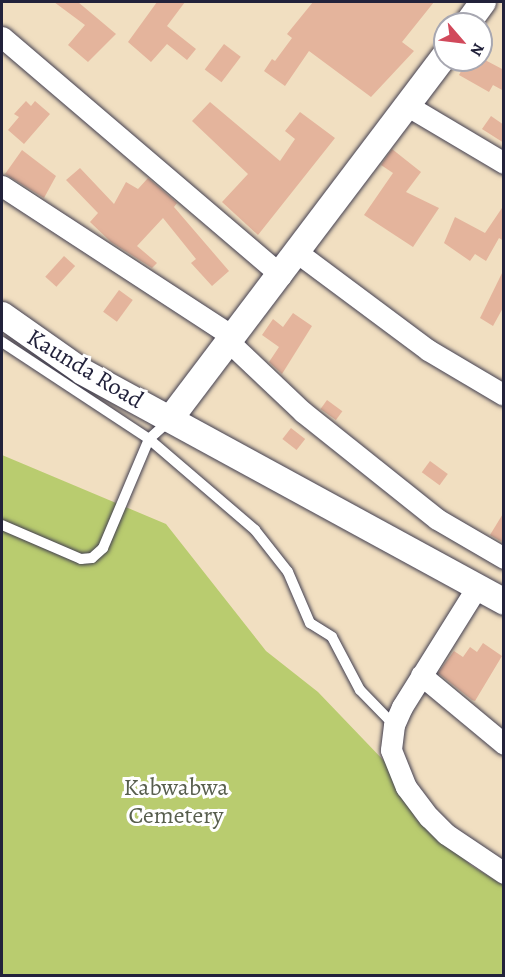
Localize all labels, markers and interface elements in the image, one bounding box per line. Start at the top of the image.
north arrow [433,12,493,72]
text: N [465,39,490,60]
street label: Kaunda Road [21,323,149,415]
park label: Kabwabwa Cemetery [123,774,229,830]

